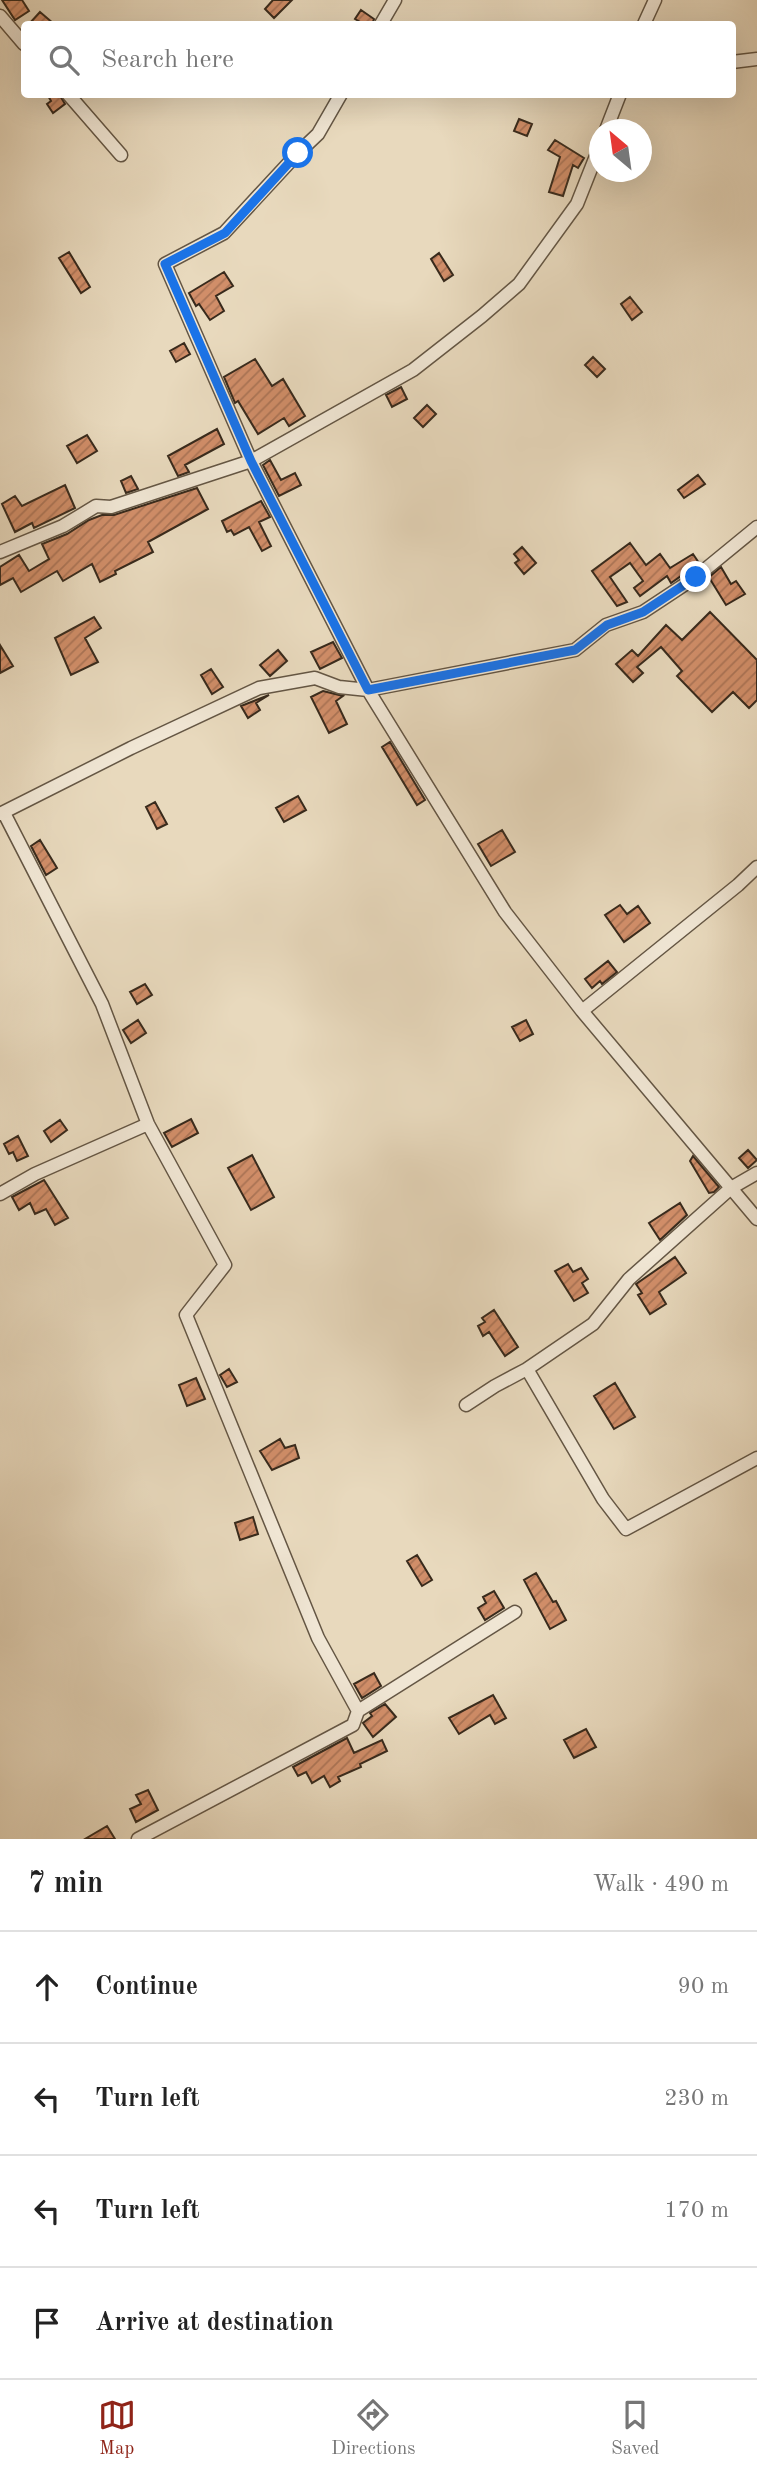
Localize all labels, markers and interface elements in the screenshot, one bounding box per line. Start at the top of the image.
search box [21,21,736,98]
icon: search [45,41,83,79]
text: Search here [101,47,234,73]
north arrow [589,119,652,182]
route start [282,137,313,168]
route end [680,561,711,592]
text: 7 min [28,1869,103,1899]
text: Walk · 490 m [593,1873,729,1896]
icon: ahead [28,1968,66,2006]
text: Continue [95,1974,198,2000]
text: 90 m [678,1975,729,1998]
icon: left [28,2080,66,2118]
text: Turn left [95,2086,200,2112]
text: 230 m [664,2087,729,2110]
icon: left [28,2192,66,2230]
text: Turn left [95,2198,200,2224]
text: 170 m [664,2199,729,2222]
icon: arrive [28,2304,66,2342]
text: Arrive at destination [95,2310,334,2336]
tab: Map [98,2396,136,2461]
tab: Directions [331,2396,416,2461]
tab: Saved [611,2396,659,2461]

